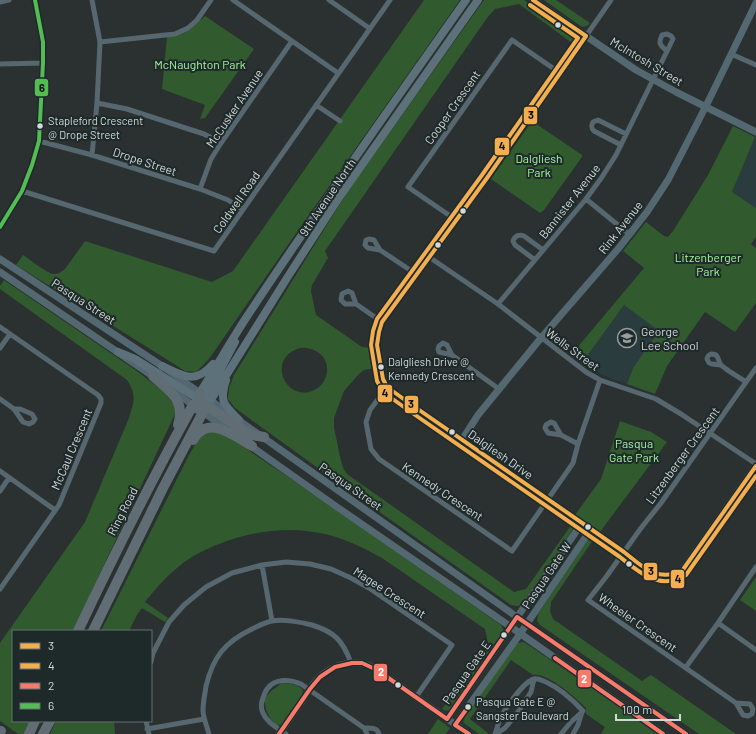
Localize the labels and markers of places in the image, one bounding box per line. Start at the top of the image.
unlabelled marker [553,20,563,30]
place label: Stapleford Crescent @ Drope Street [48,114,143,141]
marker: Stapleford Crescent @ Drope Street [35,121,45,131]
unlabelled marker [458,206,468,216]
unlabelled marker [433,240,443,250]
place label: George Lee School [641,324,698,352]
school or university icon: George Lee School [616,327,638,349]
place label: Dalgliesh Drive @ Kennedy Crescent [388,355,475,382]
marker: Dalgliesh Drive @ Kennedy Crescent [376,362,386,372]
unlabelled marker [447,427,457,437]
unlabelled marker [583,522,593,532]
unlabelled marker [624,559,634,569]
unlabelled marker [499,630,509,640]
unlabelled marker [393,680,403,690]
place label: Pasqua Gate E @ Sangster Boulevard [476,695,569,722]
marker: Pasqua Gate E @ Sangster Boulevard [463,702,473,712]

